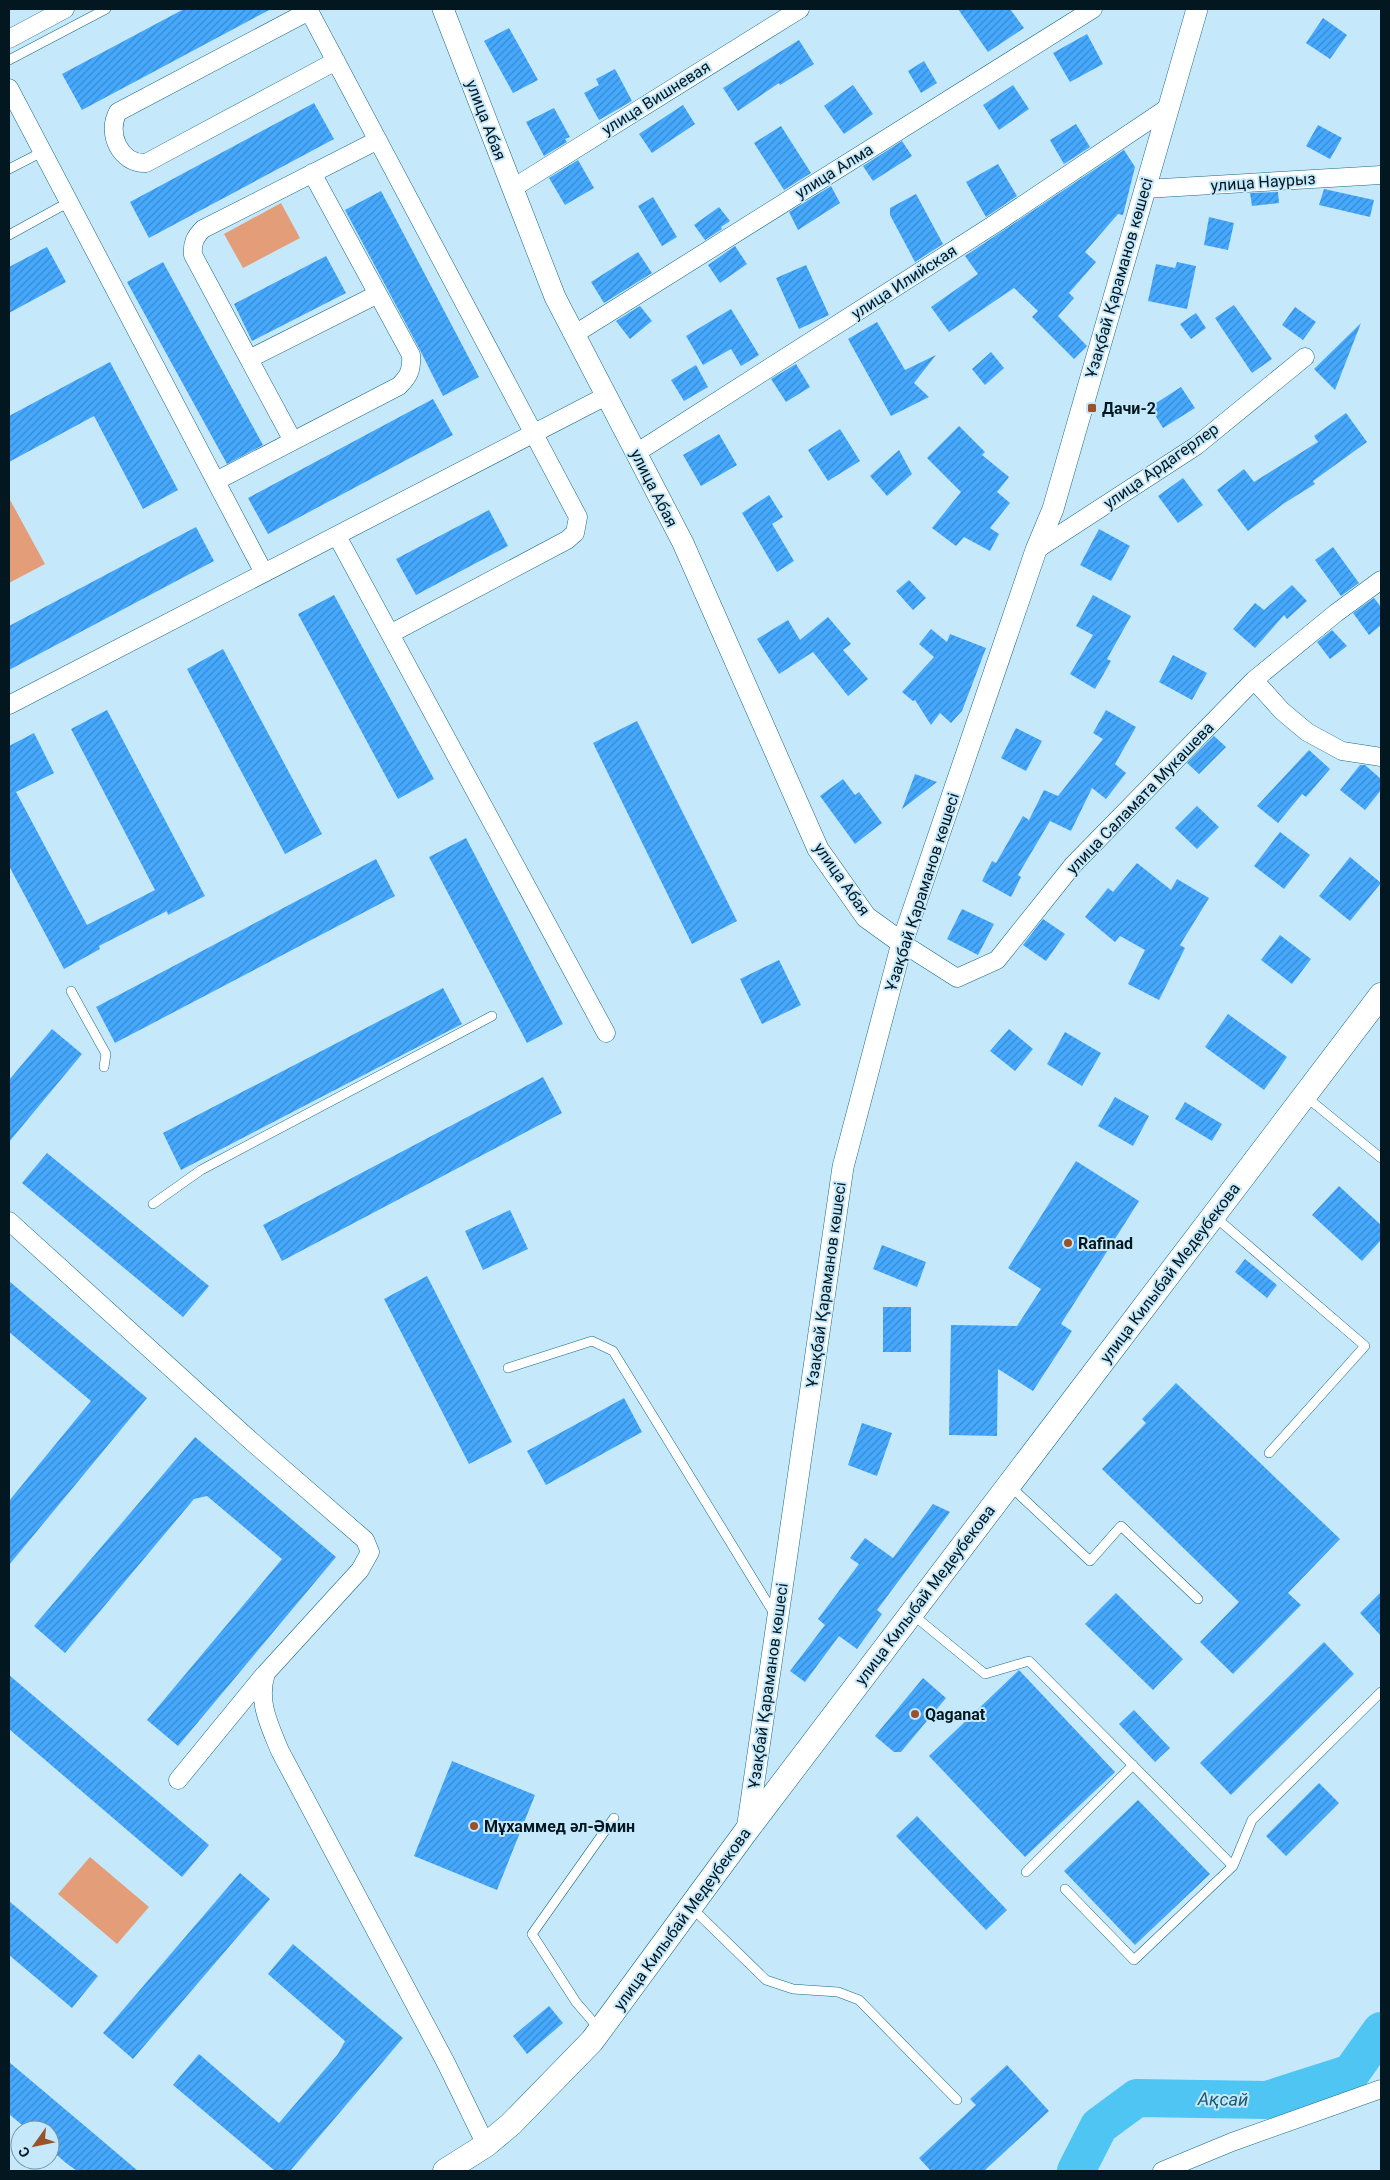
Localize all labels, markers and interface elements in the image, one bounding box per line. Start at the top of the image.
street label: улица Вишневая [598,57,714,139]
street label: улица Абая [462,77,510,163]
street label: улица Алма [792,140,876,202]
street label: улица Наурыз [1210,169,1316,195]
street label: Ұзақбай Қараманов көшесі [1081,176,1157,380]
street label: улица Илийская [848,241,960,323]
place label: Дачи-2 [1102,399,1156,418]
marker: Дачи-2 [1086,402,1098,414]
street label: улица Ардагерлер [1100,419,1222,513]
street label: улица Абая [626,446,682,530]
street label: улица Саламата Мукашева [1062,718,1218,878]
street label: Ұзақбай Қараманов көшесі [881,790,963,994]
street label: улица Абая [810,839,874,919]
street label: улица Килыбай Медеубекова [1096,1179,1244,1367]
street label: Ұзақбай Қараманов көшесі [802,1181,850,1389]
place label: Rafinad [1078,1234,1133,1253]
marker: Rafinad [1062,1237,1074,1249]
street label: улица Килыбай Медеубекова [851,1501,999,1689]
street label: Ұзақбай Қараманов көшесі [744,1582,792,1790]
place label: Qaganat [925,1705,986,1724]
marker: Qaganat [909,1708,921,1720]
place label: Мұхаммед әл-Әмин [484,1817,635,1836]
marker: Мұхаммед әл-Әмин [468,1820,480,1832]
street label: улица Килыбай Медеубекова [610,1824,754,2014]
water label: Ақсай [1197,2088,1248,2110]
north arrow [10,2120,60,2170]
text: С [15,2144,33,2160]

